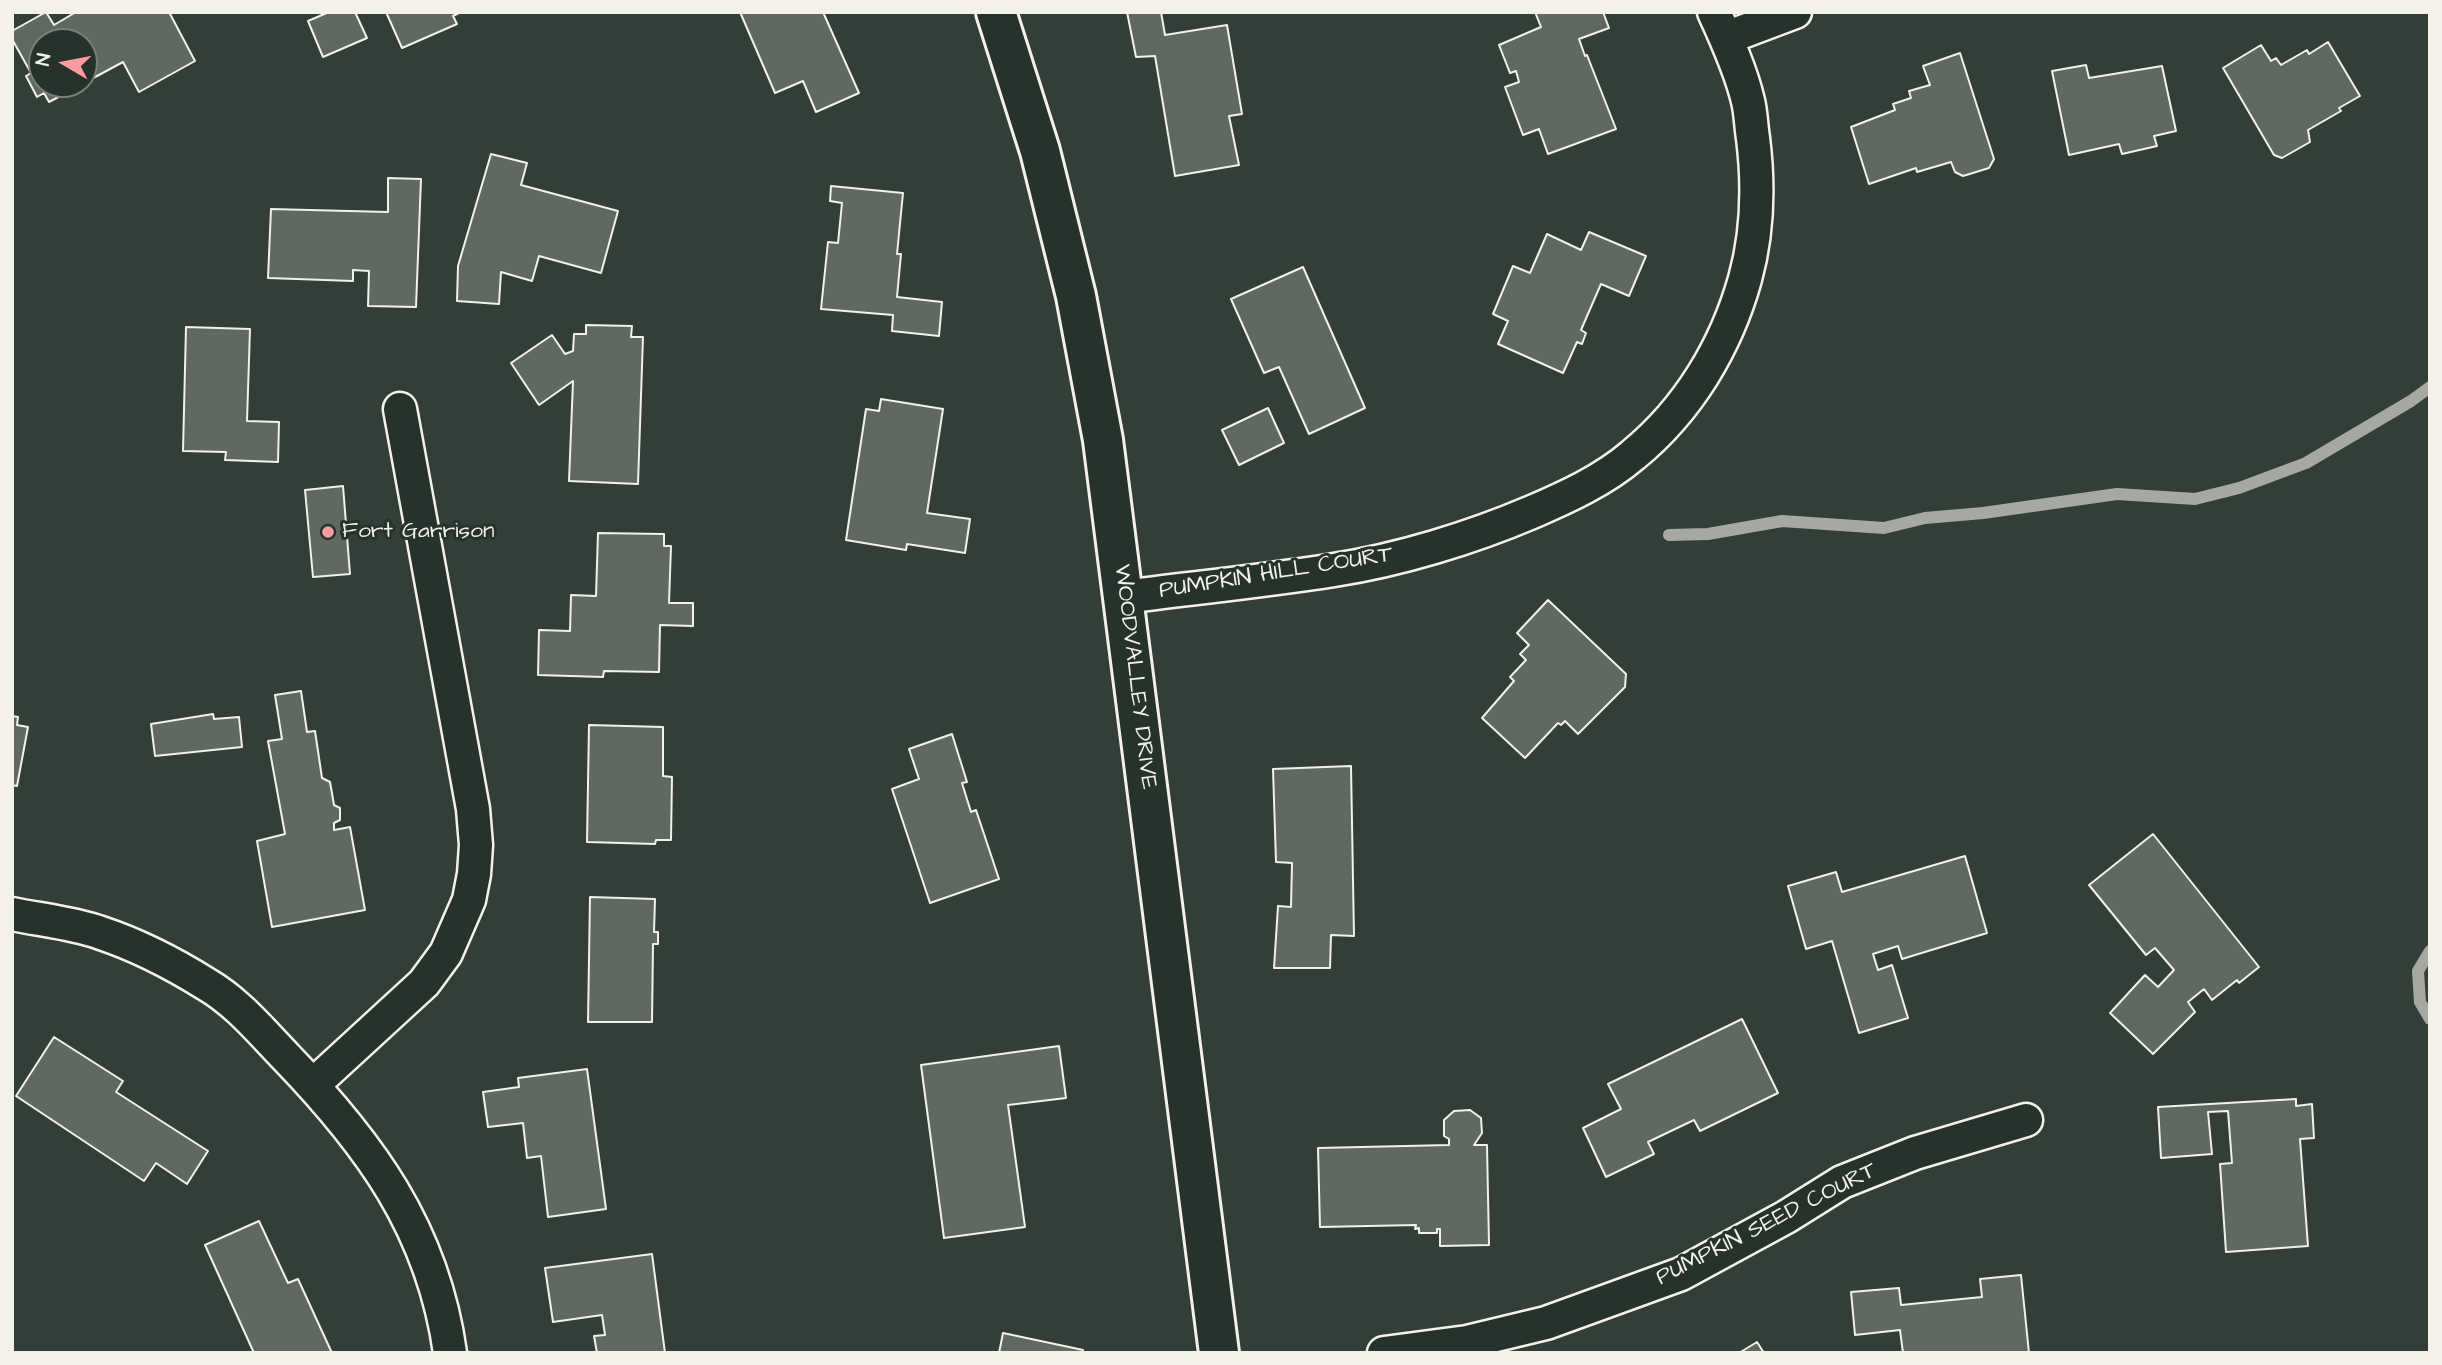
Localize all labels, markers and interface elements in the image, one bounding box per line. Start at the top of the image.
north arrow [28,28,98,98]
text: N [29,51,58,68]
place label: Fort Garrison [342,518,495,546]
marker: Fort Garrison [320,524,336,540]
street label: PUMPKIN HILL COURT [1157,542,1395,606]
street label: WOODVALLEY DRIVE [1107,563,1161,791]
street label: PUMPKIN SEED COURT [1652,1157,1882,1293]

